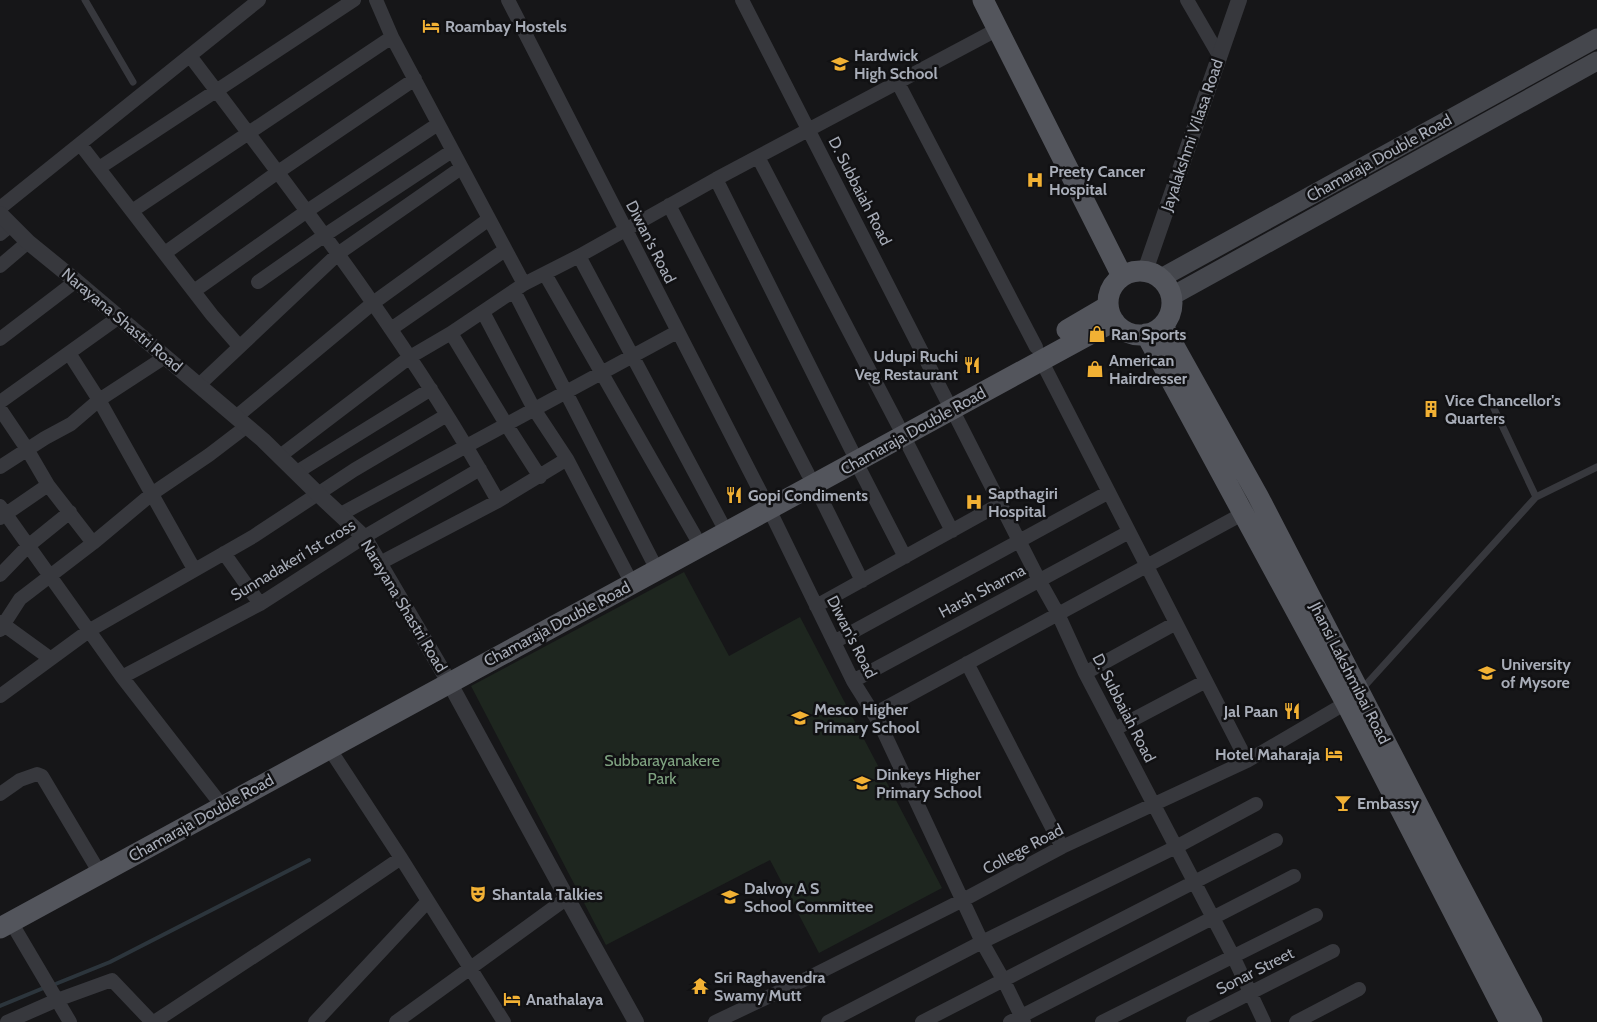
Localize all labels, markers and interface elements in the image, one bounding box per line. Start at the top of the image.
hotel icon: Roambay Hostels [421,16,441,36]
place label: Roambay Hostels [445,17,567,36]
place label: Hardwick High School [854,46,938,83]
school or university icon: Hardwick High School [830,54,850,74]
street label: Jayalakshmi Vilasa Road [1157,56,1227,215]
street label: Chamaraja Double Road [1303,110,1455,206]
street label: D. Subbaiah Road [824,133,896,249]
place label: Preety Cancer Hospital [1049,162,1146,199]
hospital icon: Preety Cancer Hospital [1025,170,1045,190]
street label: Diwan's Road [622,197,680,287]
street label: Narayana Shastri Road [58,264,186,376]
shop icon: Ran Sports [1087,324,1107,344]
place label: Ran Sports [1111,325,1187,344]
place label: Udupi Ruchi Veg Restaurant [855,347,958,384]
place label: American Hairdresser [1109,351,1188,388]
restaurant icon: Udupi Ruchi Veg Restaurant [962,355,982,375]
shop icon: American Hairdresser [1085,359,1105,379]
street label: Chamaraja Double Road [837,383,989,479]
place label: Vice Chancellor's Quarters [1445,391,1561,428]
building icon: Vice Chancellor's Quarters [1421,399,1441,419]
place label: Sapthagiri Hospital [988,484,1058,521]
restaurant icon: Gopi Condiments [724,485,744,505]
place label: Gopi Condiments [748,486,868,505]
hospital icon: Sapthagiri Hospital [964,492,984,512]
street label: Sunnadakeri 1st cross [227,515,359,605]
street label: Narayana Shastri Road [357,536,451,676]
street label: Harsh Sharma [936,560,1029,622]
street label: Chamaraja Double Road [481,577,633,671]
street label: Diwan's Road [823,592,881,682]
street label: Jhansi Lakshmibai Road [1306,598,1394,747]
street label: D. Subbaiah Road [1088,650,1160,766]
place label: University of Mysore [1501,655,1571,692]
school or university icon: University of Mysore [1477,663,1497,683]
place label: Mesco Higher Primary School [814,700,920,737]
restaurant icon: Jal Paan [1282,701,1302,721]
place label: Jal Paan [1223,702,1278,721]
school or university icon: Mesco Higher Primary School [790,708,810,728]
hotel icon: Hotel Maharaja [1324,744,1344,764]
place label: Hotel Maharaja [1215,745,1320,764]
park label: Subbarayanakere Park [604,751,720,788]
place label: Dinkeys Higher Primary School [876,765,982,802]
street label: Chamaraja Double Road [125,770,277,866]
school or university icon: Dinkeys Higher Primary School [852,773,872,793]
bar icon: Embassy [1333,793,1353,813]
place label: Embassy [1357,794,1420,813]
street label: College Road [979,820,1067,878]
place label: Dalvoy A S School Committee [744,879,873,916]
theatre icon: Shantala Talkies [468,884,488,904]
place label: Shantala Talkies [492,885,603,904]
school or university icon: Dalvoy A S School Committee [720,887,740,907]
street label: Sonar Street [1213,943,1298,999]
place label: Sri Raghavendra Swamy Mutt [714,968,826,1005]
temple icon: Sri Raghavendra Swamy Mutt [690,976,710,996]
hotel icon: Anathalaya [502,989,522,1009]
place label: Anathalaya [526,990,603,1009]

